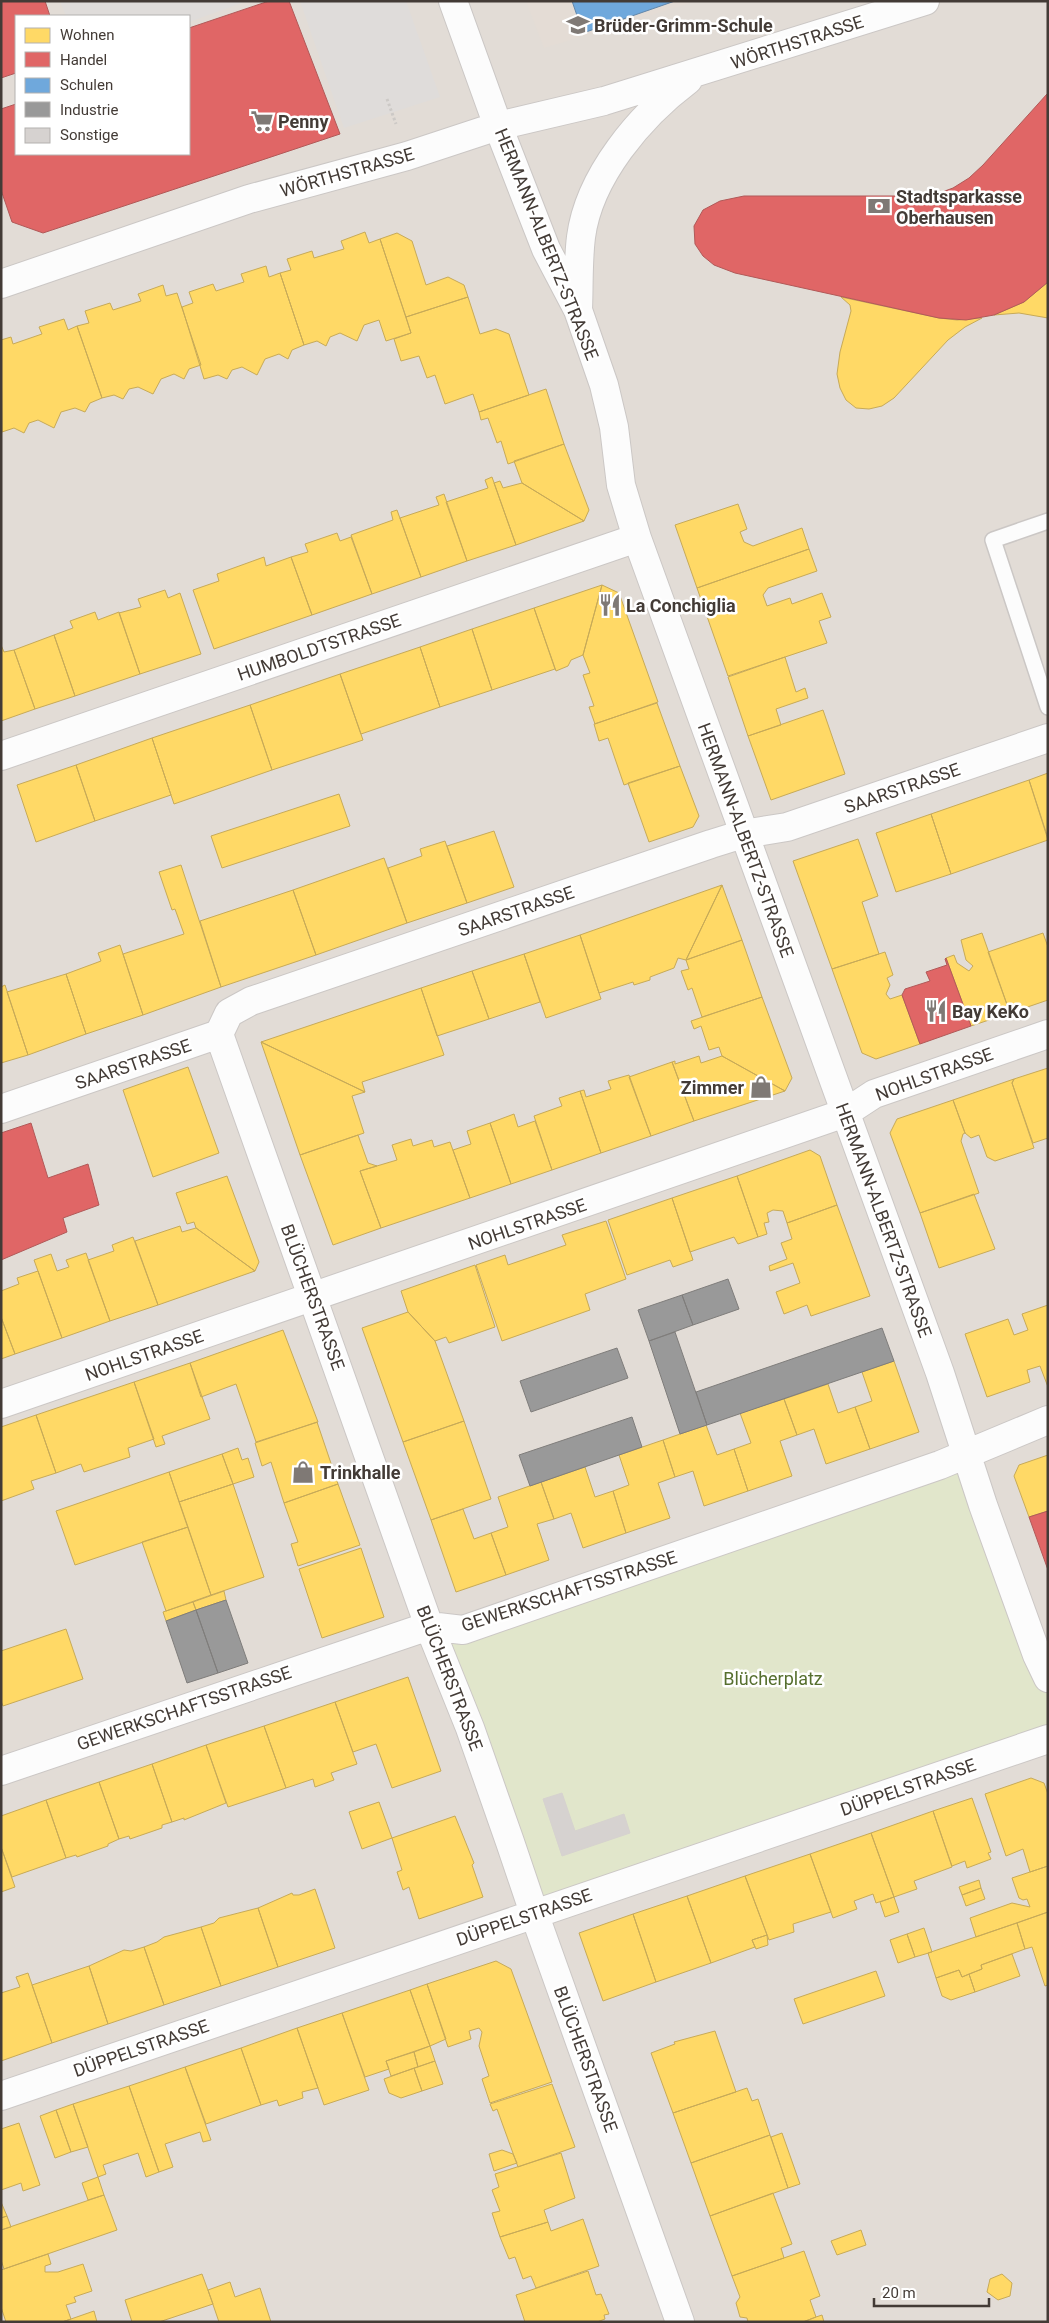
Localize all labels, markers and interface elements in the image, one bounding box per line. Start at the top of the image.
street label: WÖRTHSTRASSE [728,11,866,73]
school or university icon: Brüder-Grimm-Schule [565,12,591,38]
legend [15,15,190,155]
place label: Brüder-Grimm-Schule [594,15,773,36]
text: Wohnen [60,26,114,44]
text: Handel [60,51,107,69]
text: Schulen [60,76,113,94]
text: Industrie [60,101,118,119]
supermarket icon: Penny [249,108,275,134]
place label: Penny [278,111,329,132]
street label: HERMANN-ALBERTZ-STRASSE [491,125,603,363]
text: Sonstige [60,126,118,144]
street label: WÖRTHSTRASSE [278,143,416,201]
place label: Stadtsparkasse Oberhausen [896,186,1022,228]
bank icon: Stadtsparkasse Oberhausen [866,193,892,219]
restaurant icon: La Conchiglia [597,592,623,618]
place label: La Conchiglia [626,595,736,616]
street label: HUMBOLDTSTRASSE [234,609,404,685]
street label: HERMANN-ALBERTZ-STRASSE [694,720,798,960]
street label: SAARSTRASSE [841,758,963,818]
street label: SAARSTRASSE [455,881,577,941]
restaurant icon: Bay KeKo [923,998,949,1024]
place label: Bay KeKo [952,1001,1029,1022]
street label: SAARSTRASSE [72,1034,194,1094]
street label: NOHLSTRASSE [872,1043,996,1105]
shop icon: Zimmer [748,1074,774,1100]
place label: Zimmer [681,1077,744,1098]
street label: HERMANN-ALBERTZ-STRASSE [832,1100,936,1340]
street label: NOHLSTRASSE [465,1194,589,1254]
street label: BLÜCHERSTRASSE [277,1221,349,1373]
street label: NOHLSTRASSE [82,1325,206,1385]
shop icon: Trinkhalle [290,1459,316,1485]
place label: Trinkhalle [320,1462,401,1483]
street label: GEWERKSCHAFTSSTRASSE [459,1546,679,1636]
street label: BLÜCHERSTRASSE [413,1602,487,1754]
street label: GEWERKSCHAFTSSTRASSE [74,1661,294,1755]
park label: Blücherplatz [723,1668,823,1689]
street label: DÜPPELSTRASSE [837,1754,979,1820]
street label: DÜPPELSTRASSE [453,1884,595,1950]
street label: BLÜCHERSTRASSE [550,1983,622,2135]
street label: DÜPPELSTRASSE [70,2015,212,2081]
scale bar [874,2276,989,2308]
text: 20 m [882,2284,916,2302]

